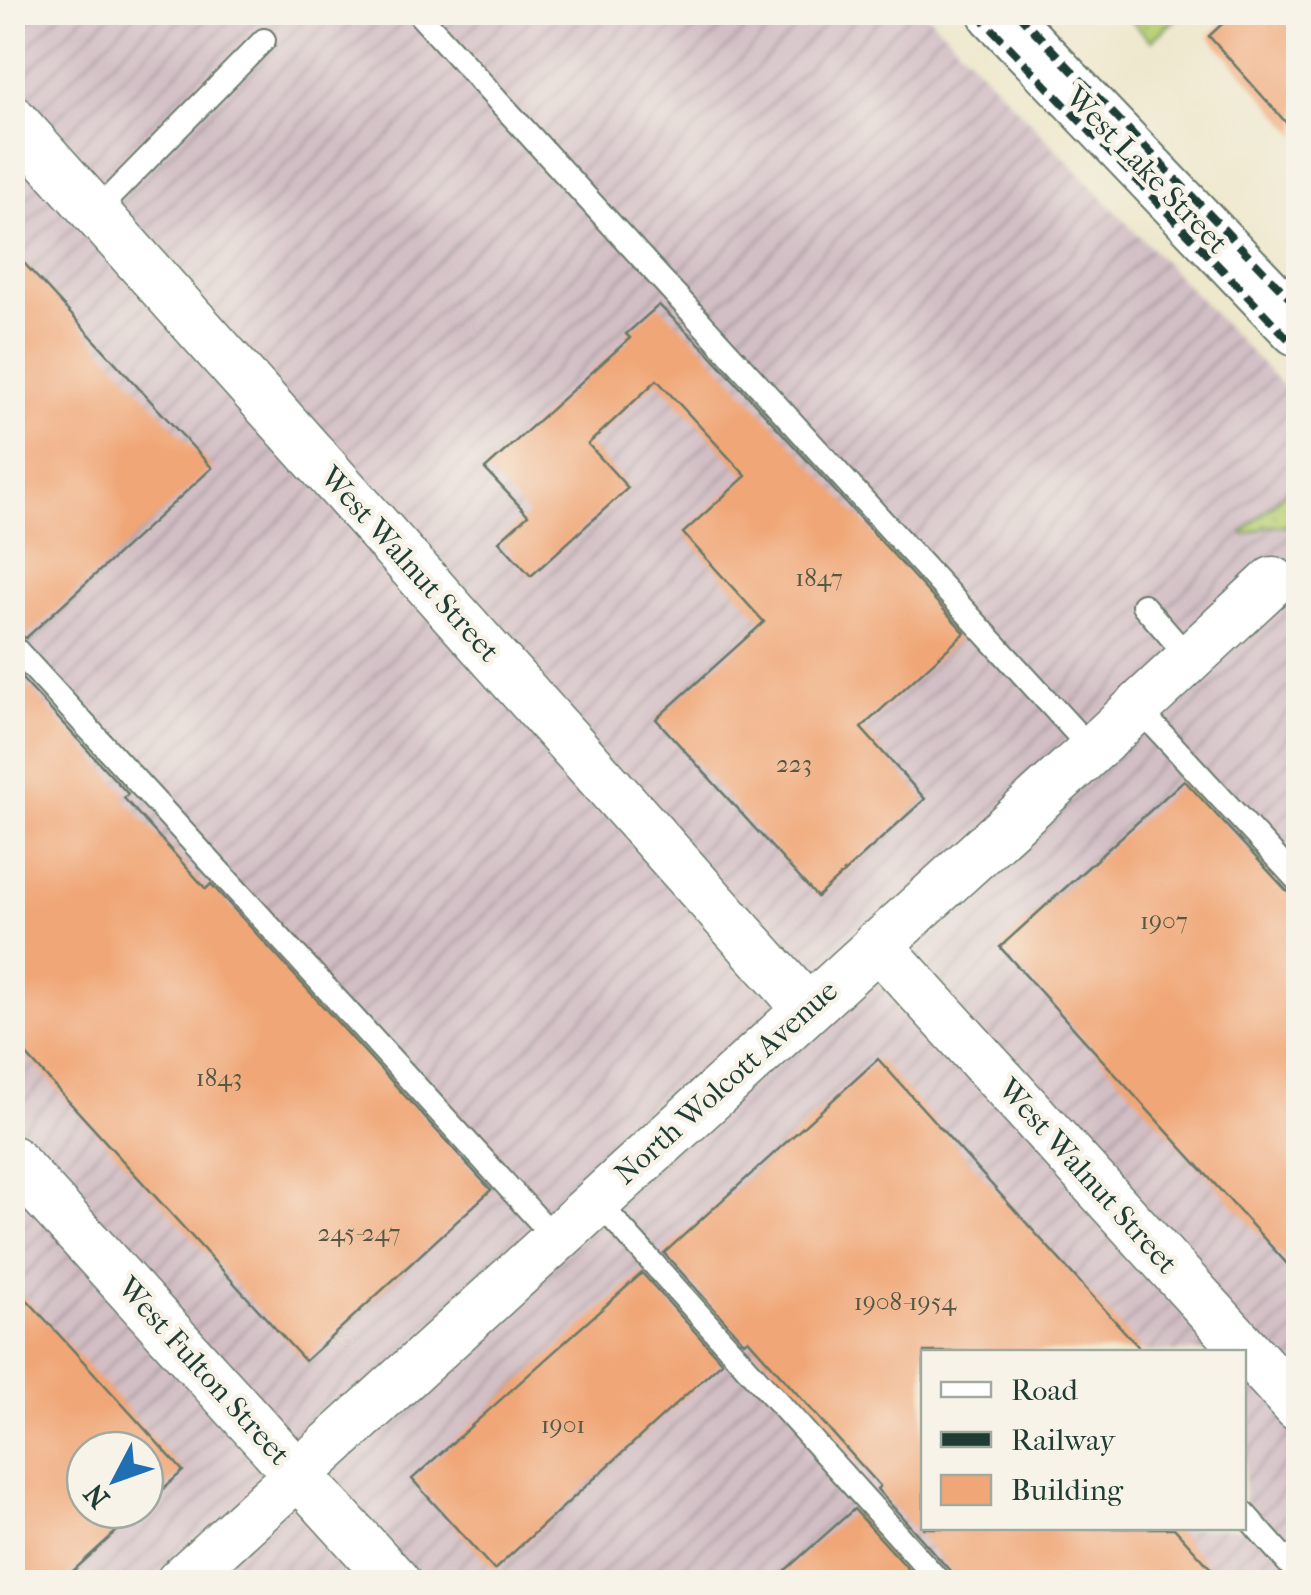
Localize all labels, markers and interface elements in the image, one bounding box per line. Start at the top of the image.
street label: West Lake Street [1058,79,1235,261]
street label: West Walnut Street [312,459,507,669]
house number: 1847 [795,563,843,592]
house number: 223 [776,749,812,778]
house number: 1907 [1140,906,1188,935]
street label: North Wolcott Avenue [608,973,845,1192]
house number: 1843 [196,1063,242,1092]
street label: West Walnut Street [990,1071,1185,1281]
house number: 245-247 [317,1218,401,1247]
street label: West Fulton Street [110,1270,297,1473]
house number: 1908-1954 [854,1287,957,1316]
legend [921,1350,1246,1530]
text: Road [1011,1373,1078,1408]
house number: 1901 [541,1410,585,1439]
text: Railway [1011,1423,1116,1458]
north arrow [65,1430,165,1530]
text: Building [1011,1473,1124,1508]
text: N [77,1477,116,1515]

